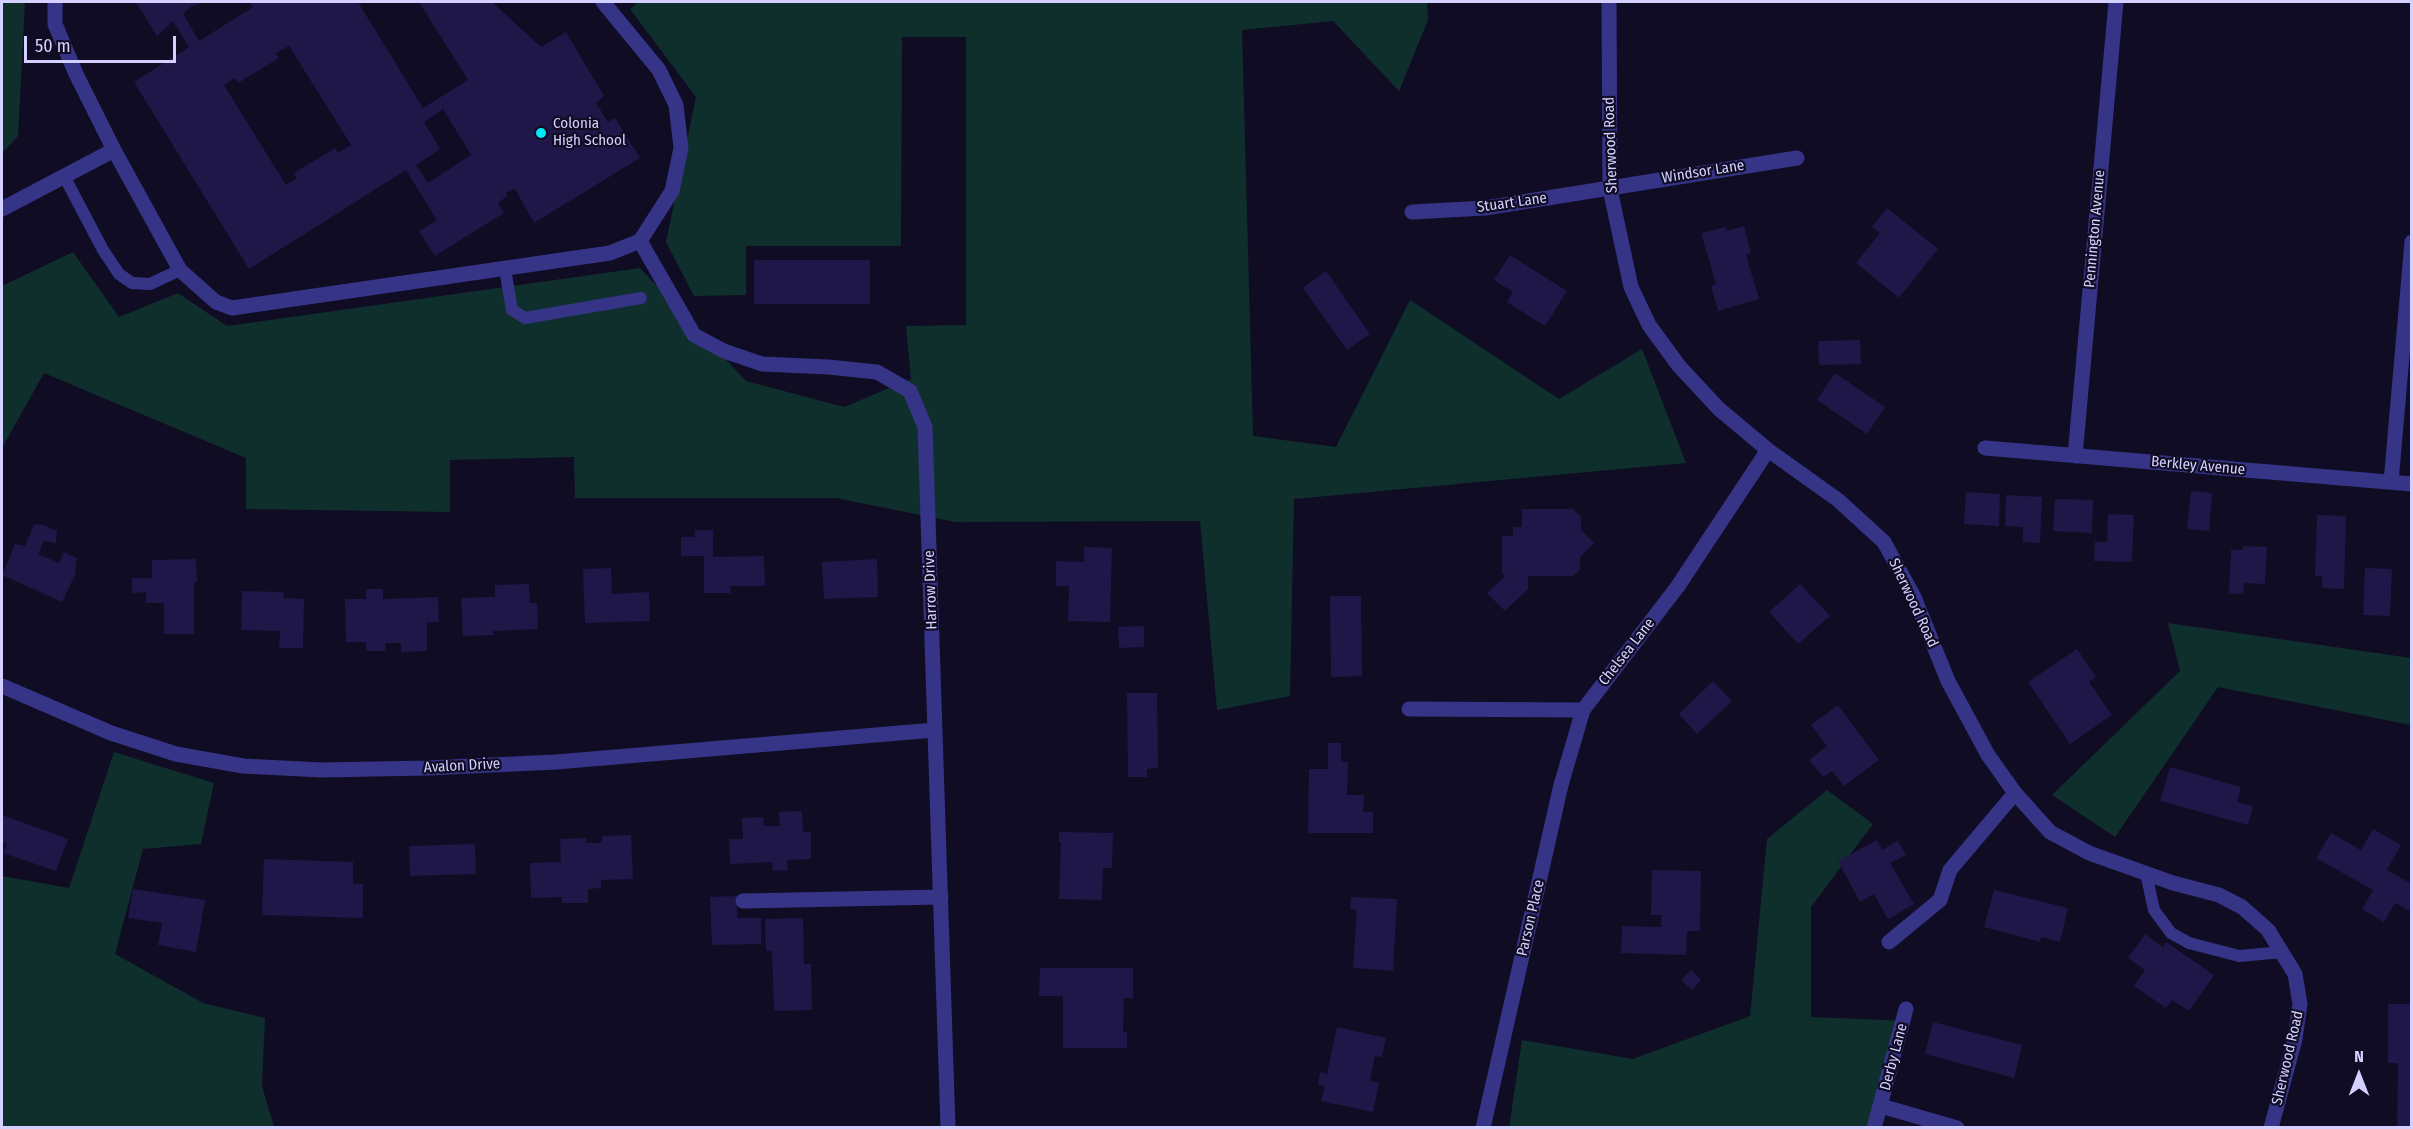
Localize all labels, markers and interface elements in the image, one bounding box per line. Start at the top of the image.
scale bar [27,24,178,62]
text: 50 m [35,35,71,57]
street label: Sherwood Road [1600,97,1622,193]
place label: Colonia High School [553,115,626,150]
marker: Colonia High School [534,126,548,140]
street label: Windsor Lane [1660,157,1746,187]
street label: Pennington Avenue [2081,169,2109,289]
street label: Stuart Lane [1476,189,1548,217]
street label: Berkley Avenue [2150,453,2246,479]
street label: Harrow Drive [921,550,941,630]
street label: Sherwood Road [1885,556,1941,650]
street label: Chelsea Lane [1595,615,1659,689]
street label: Avalon Drive [423,755,501,777]
street label: Parson Place [1513,878,1549,958]
street label: Sherwood Road [2268,1009,2308,1107]
street label: Derby Lane [1876,1021,1912,1093]
north arrow [2329,1045,2389,1105]
text: N [2354,1047,2364,1066]

